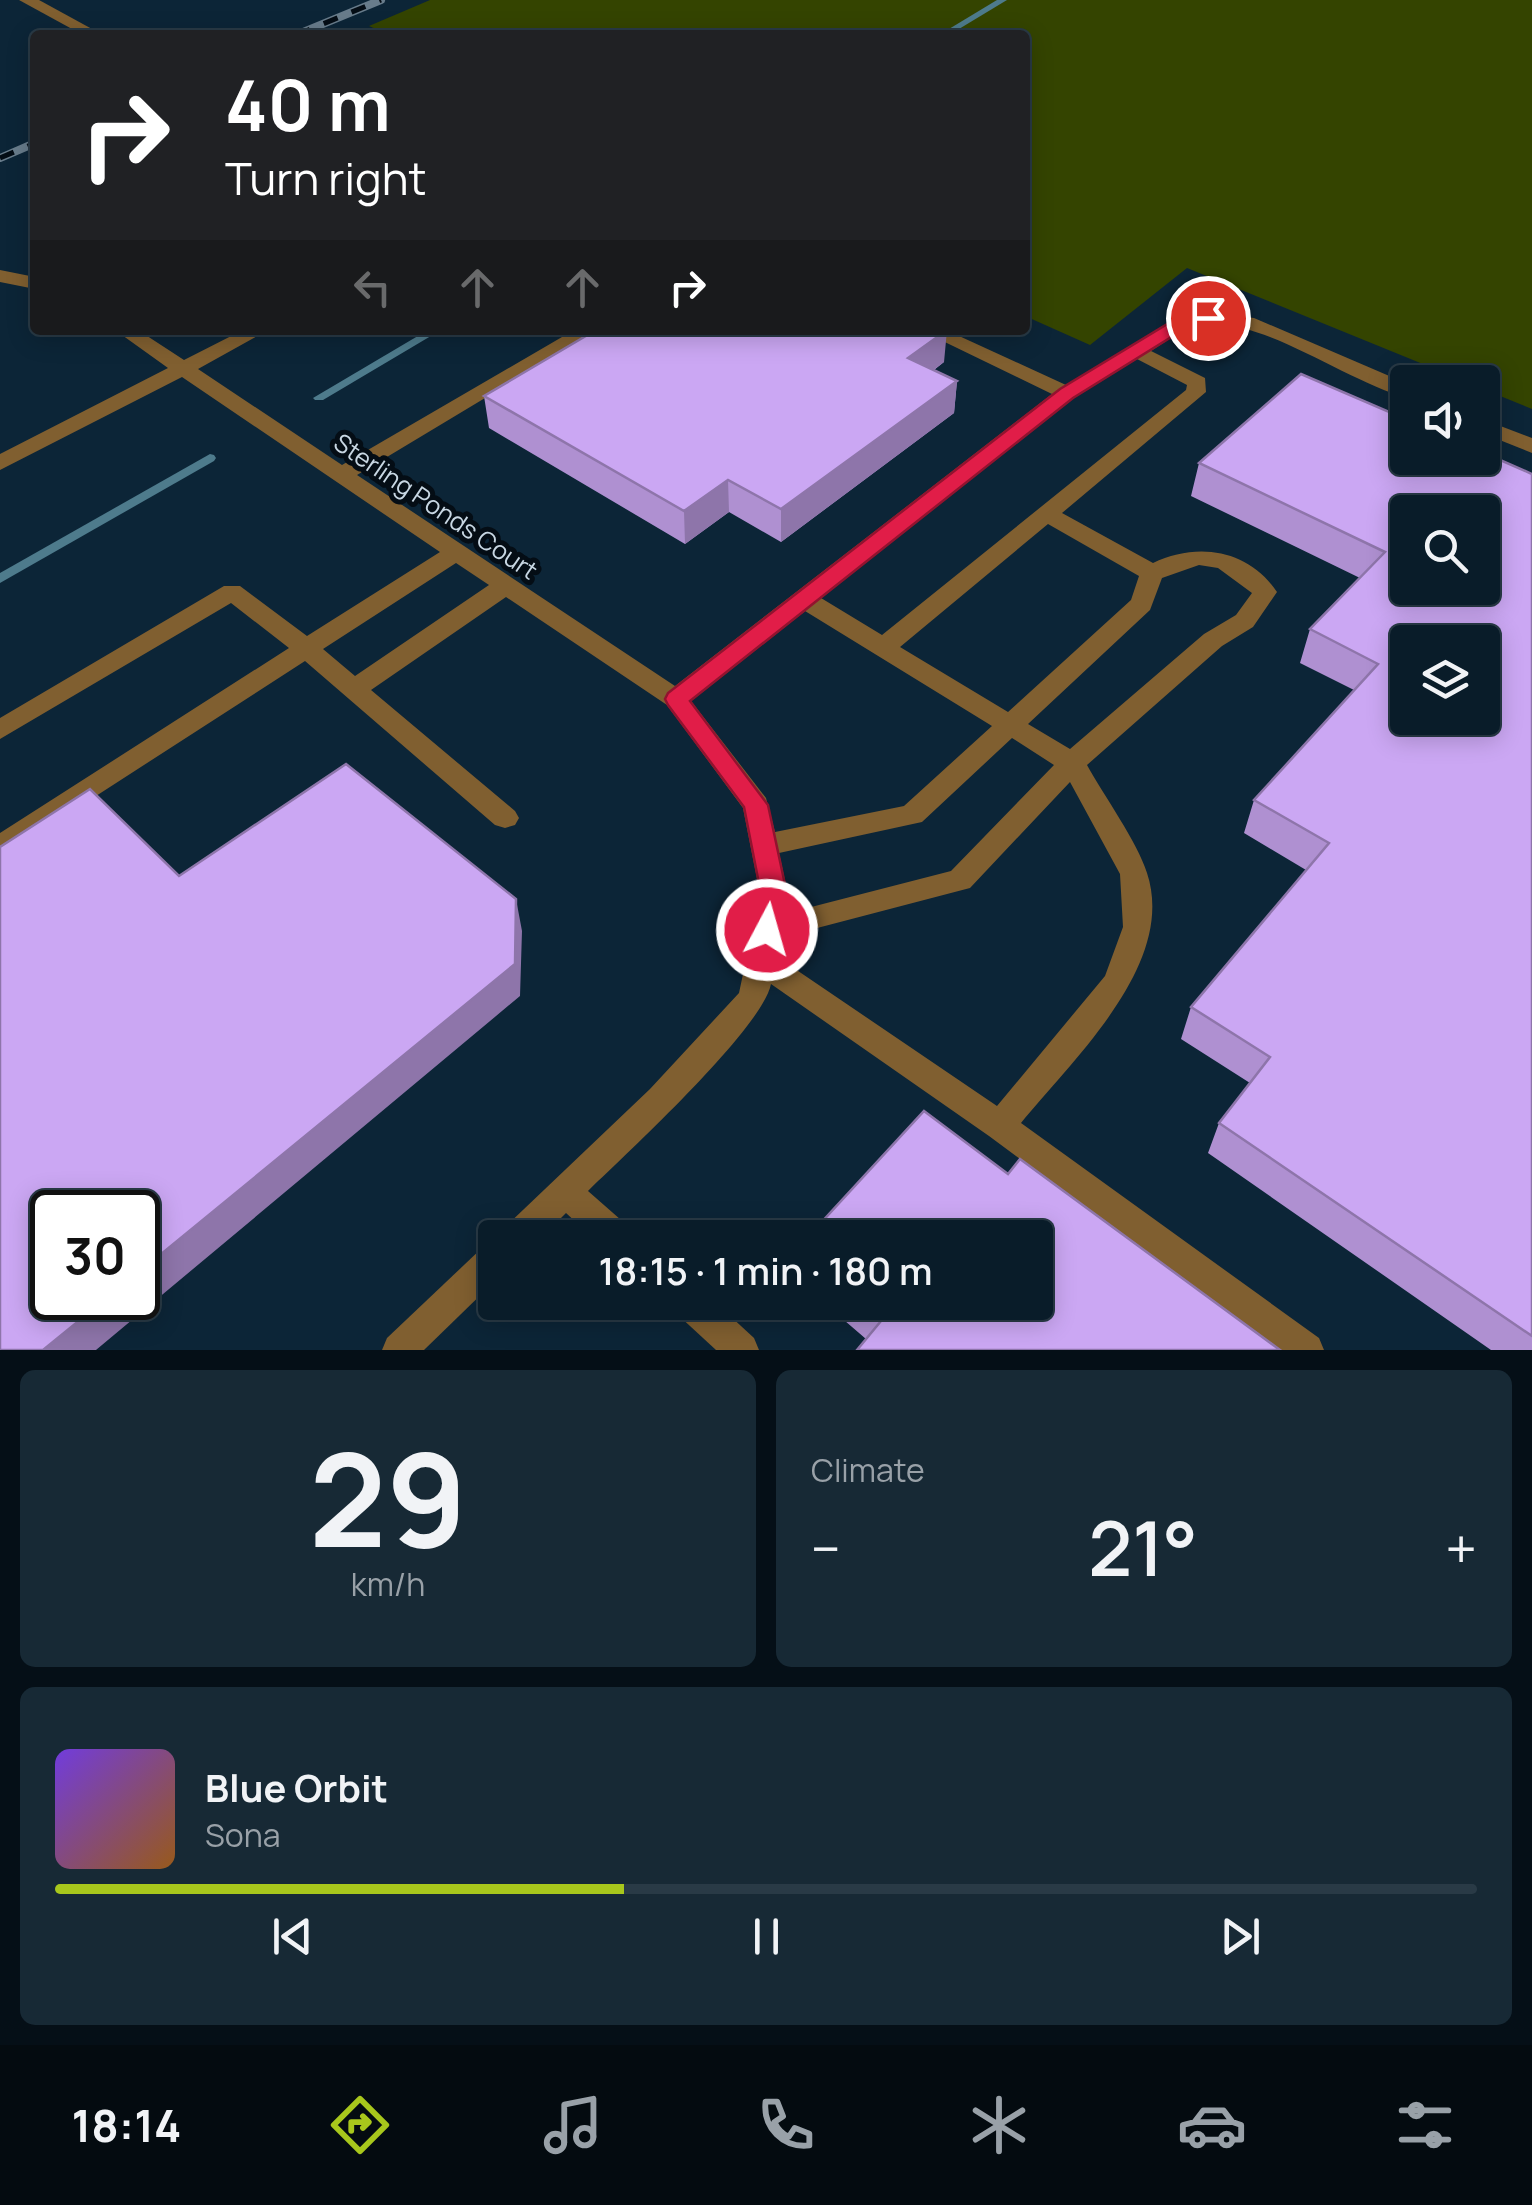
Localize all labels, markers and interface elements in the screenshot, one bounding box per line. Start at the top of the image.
text: 40 m [225,56,391,152]
icon: right [60,70,190,200]
text: Turn right [225,147,426,209]
icon: left [345,260,400,315]
icon: ahead [450,260,505,315]
icon: ahead [555,260,610,315]
icon: right [660,260,715,315]
pin [1166,276,1251,361]
icon: arrive [1181,291,1236,346]
map controls [1390,365,1500,735]
button: sound [1390,365,1500,475]
street label: Sterling Ponds Court [327,425,545,587]
button: search [1390,495,1500,605]
button: layers [1390,625,1500,735]
position arrow [715,878,819,982]
speed limit sign: 30 [30,1190,160,1320]
text: 18:15 · 1 min · 180 m [598,1244,933,1296]
text: 29 [309,1408,467,1586]
text: Climate [811,1448,925,1492]
text: 21° [1088,1496,1198,1599]
text: − [811,1510,841,1586]
text: + [1445,1510,1477,1586]
text: km/h [351,1562,425,1606]
text: Blue Orbit [205,1761,388,1813]
text: Sona [205,1813,280,1857]
icon: previous [265,1909,320,1964]
icon: pause [739,1909,794,1964]
icon: next [1213,1909,1268,1964]
icon: directions [325,2090,395,2160]
icon: music [538,2090,608,2160]
icon: phone [751,2090,821,2160]
icon: climate [964,2090,1034,2160]
icon: car [1177,2090,1247,2160]
icon: filters [1390,2090,1460,2160]
text: 18:14 [72,2094,181,2156]

